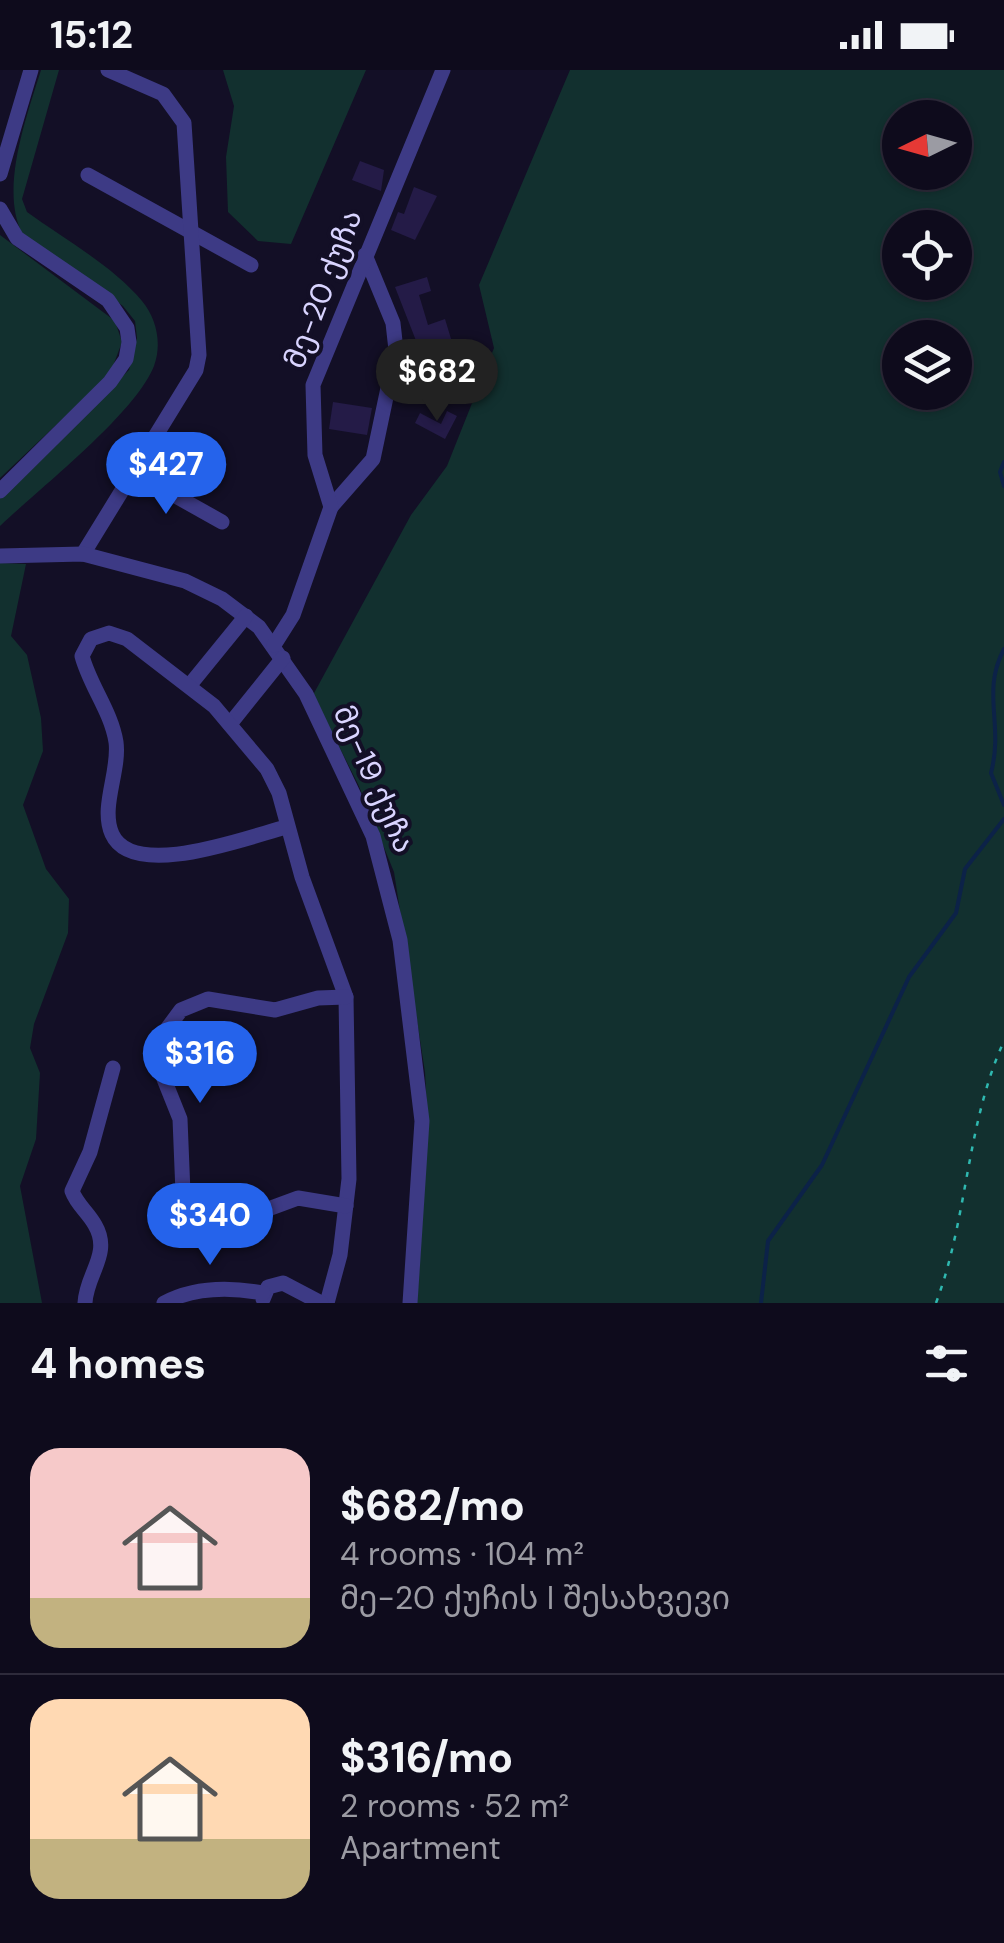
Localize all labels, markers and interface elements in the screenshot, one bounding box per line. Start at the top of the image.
text: 15:12 [50,10,133,60]
north arrow [882,100,972,190]
map controls [882,100,972,410]
street label: მე-20 ქუჩა [274,204,371,374]
button: locate [882,210,972,300]
button: layers [882,320,972,410]
pin: $682 [378,339,496,424]
text: $682 [398,350,476,392]
pin: $427 [107,432,225,517]
text: $427 [128,443,204,485]
street label: მე-19 ქუჩა [325,699,424,859]
pin: $316 [141,1021,259,1106]
text: $316 [165,1032,235,1074]
pin: $340 [151,1183,269,1268]
text: $340 [169,1194,251,1236]
text: 4 homes [30,1336,206,1391]
icon: filters [919,1336,974,1391]
text: $682/mo [340,1478,525,1533]
icon: home [110,1488,230,1608]
text: 4 rooms · 104 m² [340,1533,584,1575]
text: მე-20 ქუჩის I შესახვევი [340,1577,730,1619]
text: $316/mo [340,1730,513,1785]
icon: home [110,1739,230,1859]
text: 2 rooms · 52 m² [340,1785,569,1827]
text: Apartment [340,1827,501,1869]

